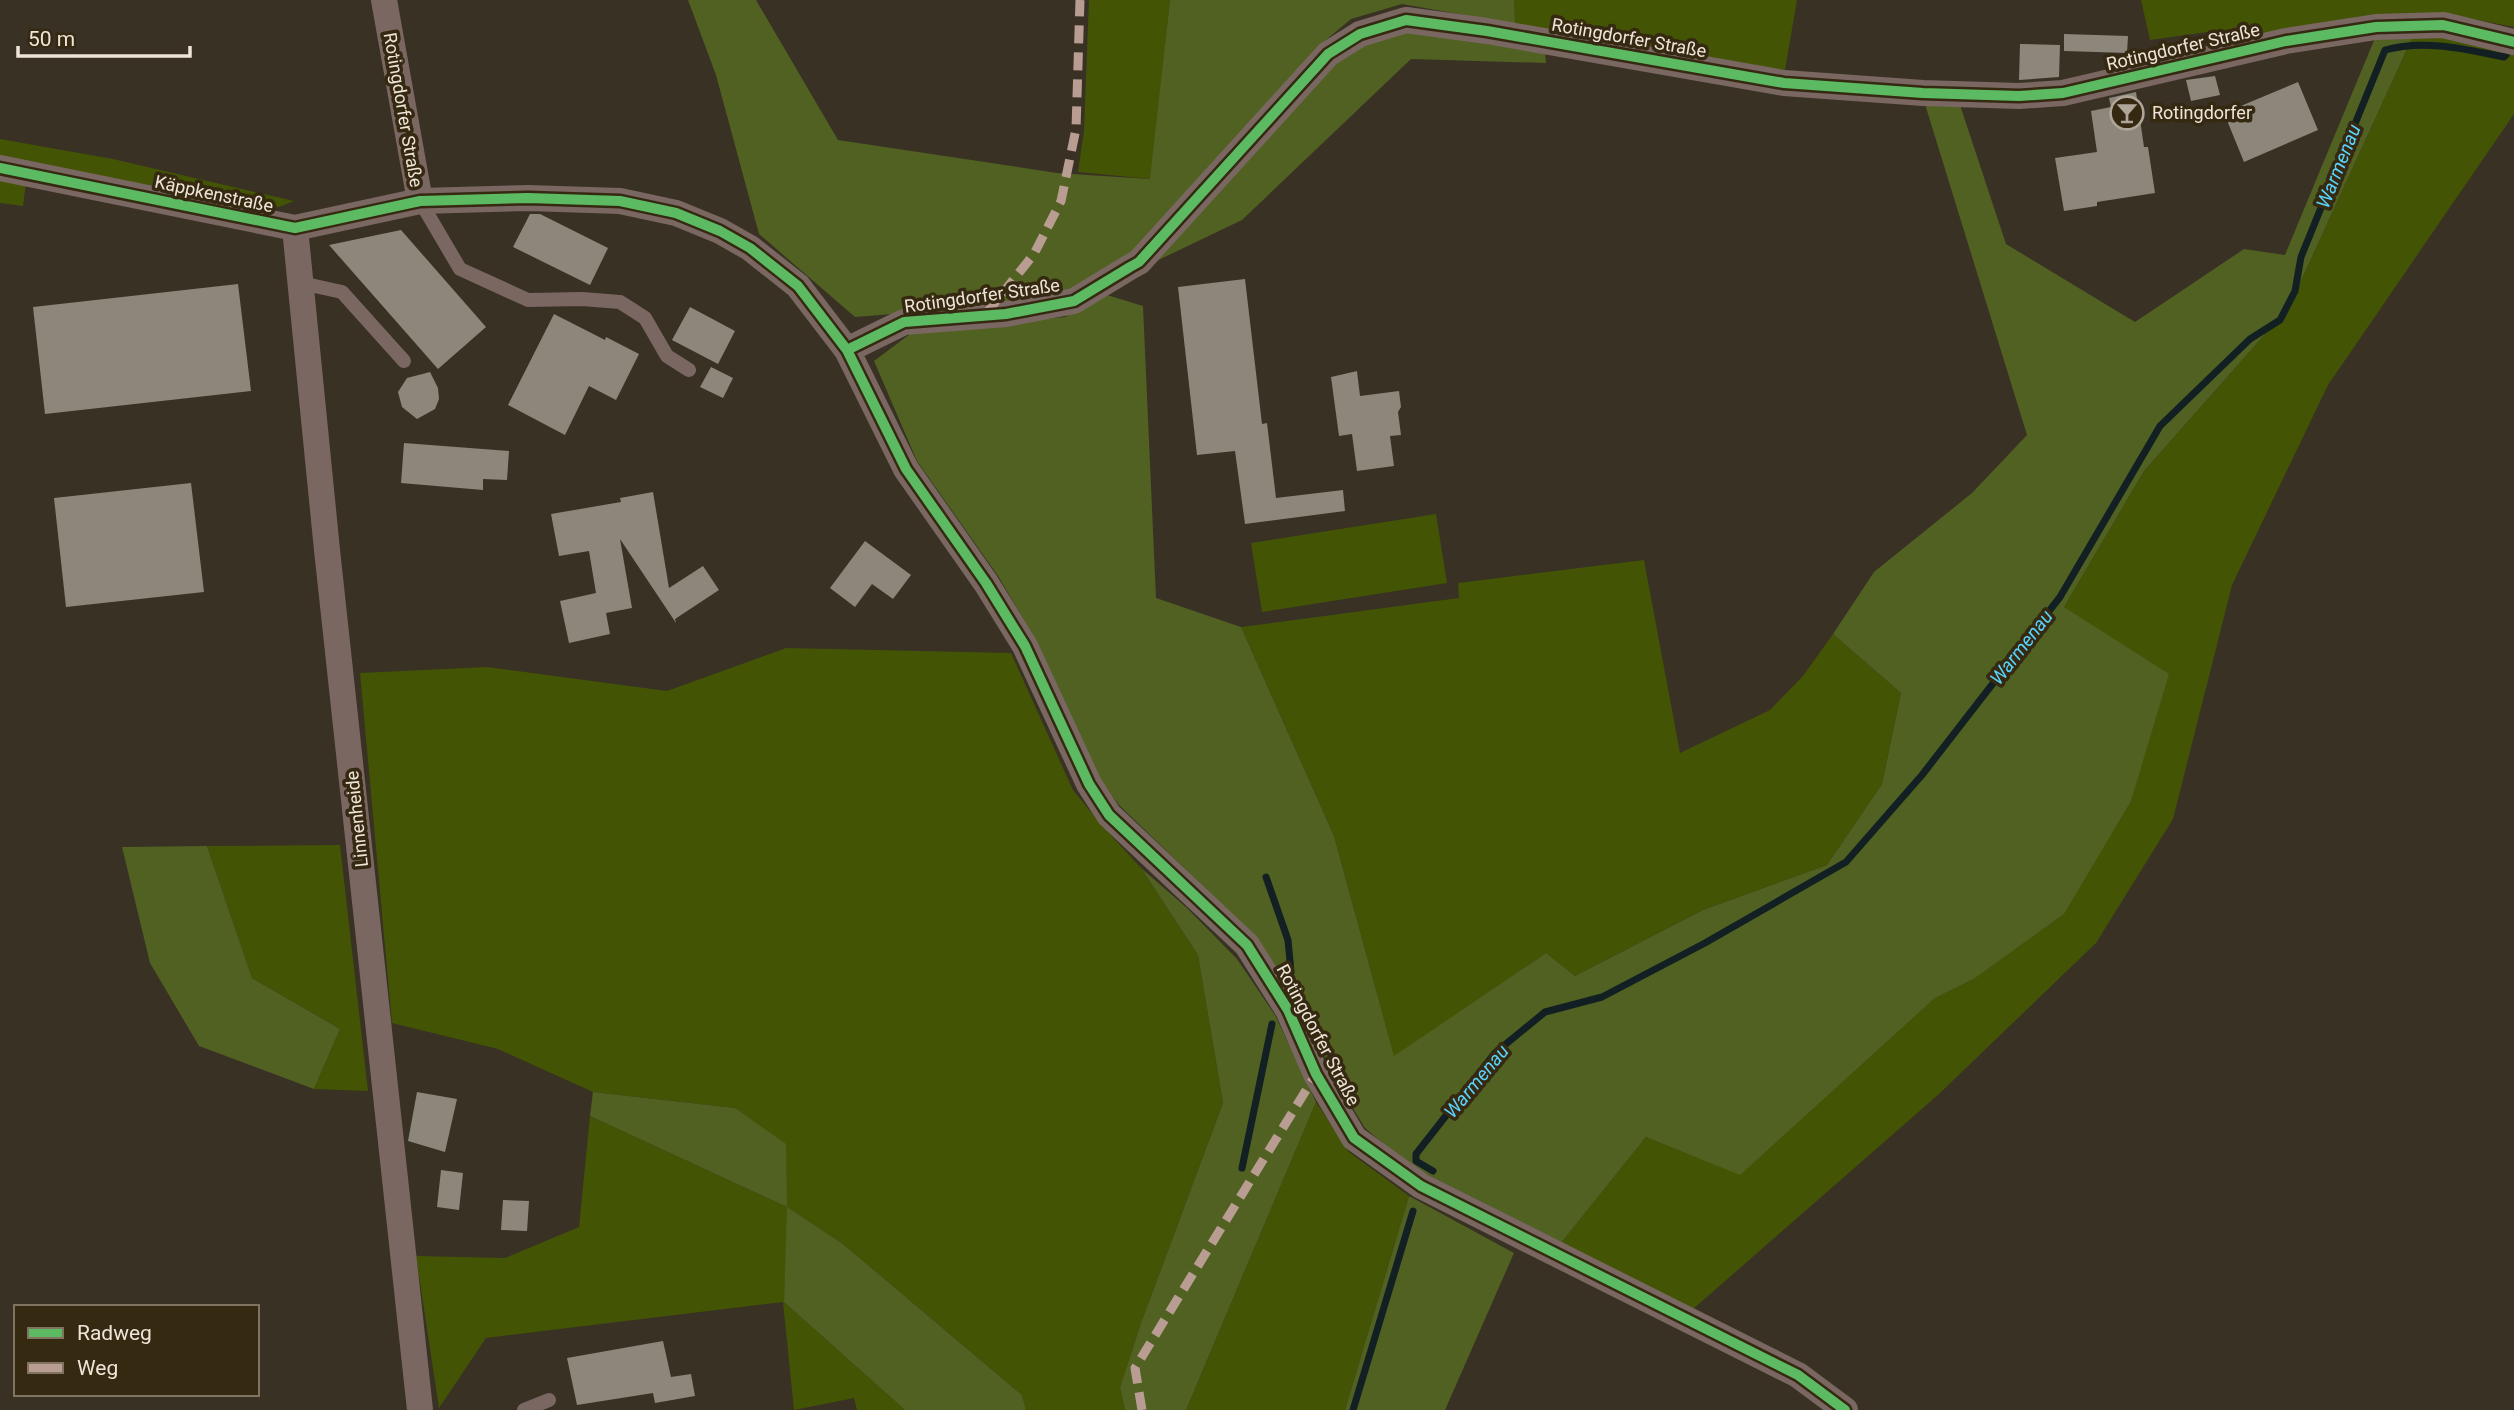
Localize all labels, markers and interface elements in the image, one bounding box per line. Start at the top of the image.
scale bar [18,14,189,58]
street label: Rotingdorfer Straße [1550,14,1708,61]
street label: Rotingdorfer Straße [2104,19,2262,74]
text: 50 m [28,27,75,51]
street label: Rotingdorfer Straße [380,31,427,189]
bar icon: Rotingdorfer [2108,94,2146,132]
place label: Rotingdorfer [2152,102,2252,123]
water label: Warmenau [2311,121,2366,212]
street label: Käppkenstraße [153,171,275,216]
street label: Rotingdorfer Straße [903,274,1061,317]
water label: Warmenau [1985,605,2058,689]
street label: Linnenheide [341,770,372,868]
street label: Rotingdorfer Straße [1272,961,1365,1109]
water label: Warmenau [1439,1040,1514,1123]
legend [14,1305,259,1396]
text: Radweg [77,1321,152,1345]
text: Weg [77,1356,118,1380]

